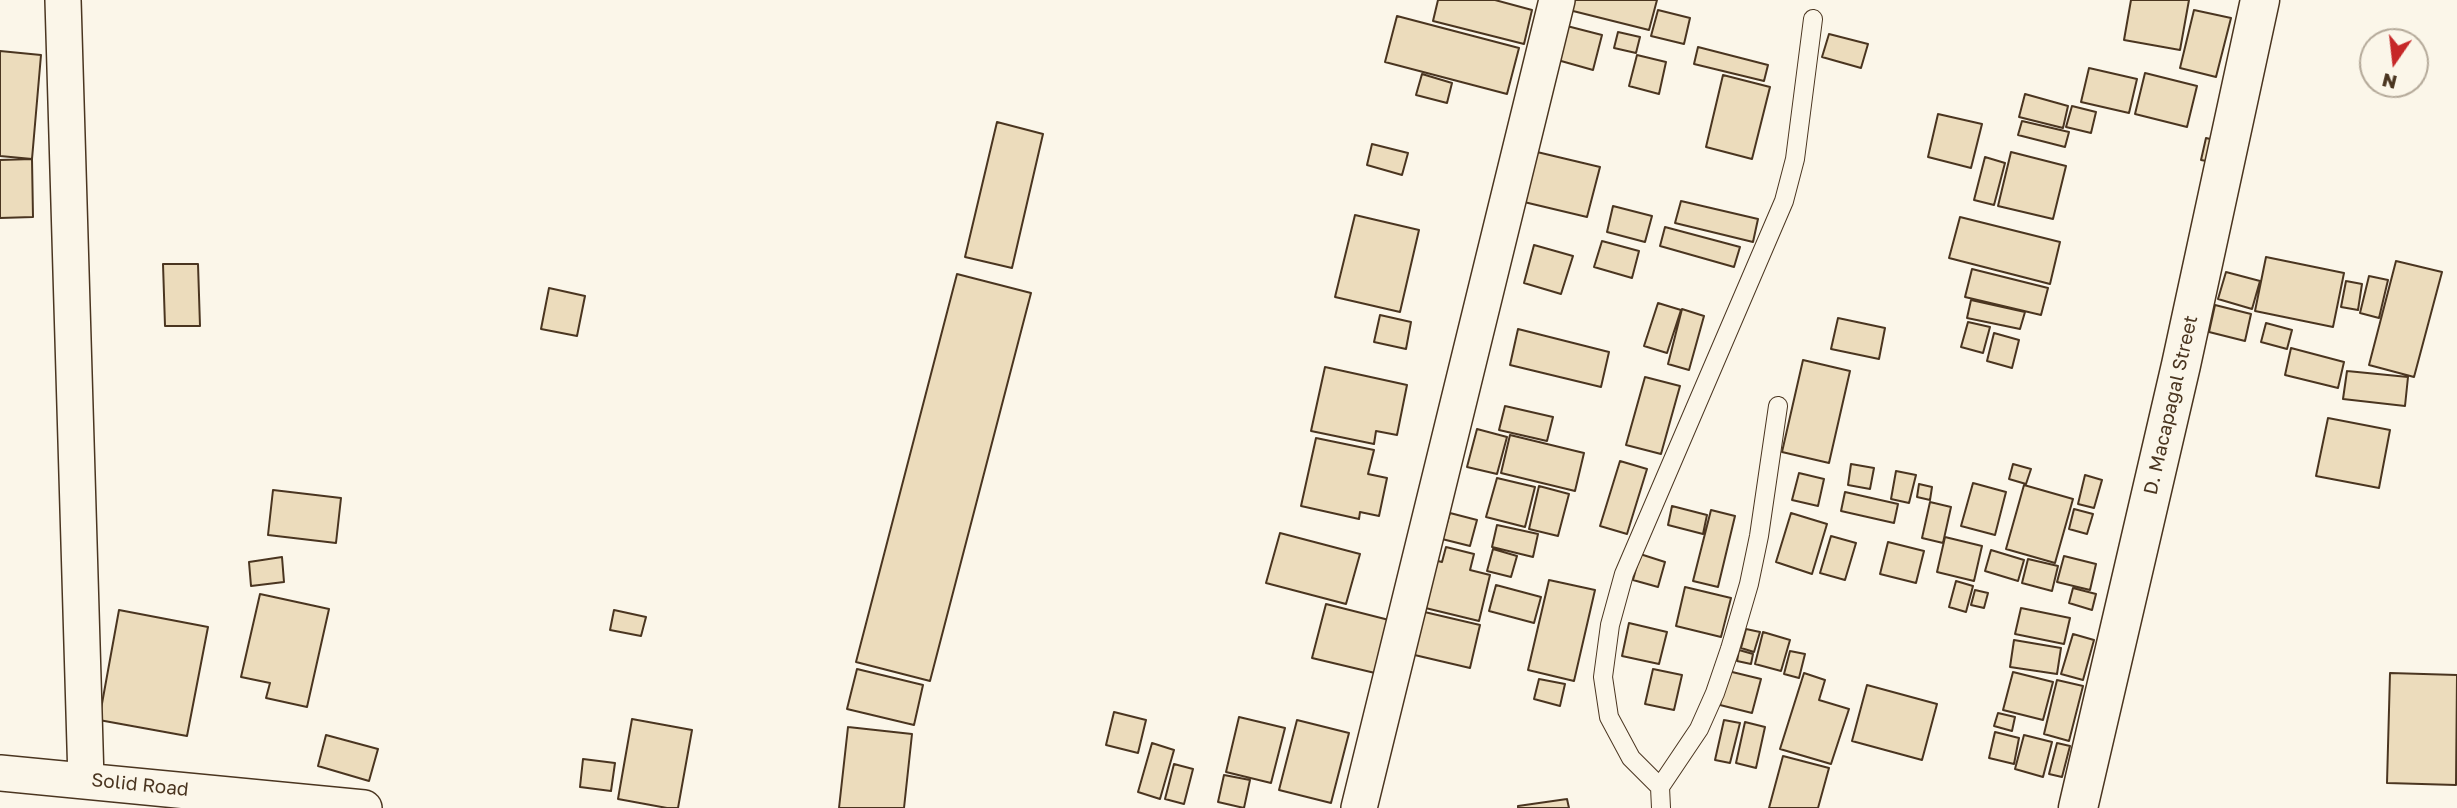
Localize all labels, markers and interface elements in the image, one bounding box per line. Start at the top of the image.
north arrow [2359,28,2429,98]
text: N [2379,69,2399,95]
street label: D. Macapagal Street [2139,313,2203,497]
street label: Solid Road [90,769,190,801]

